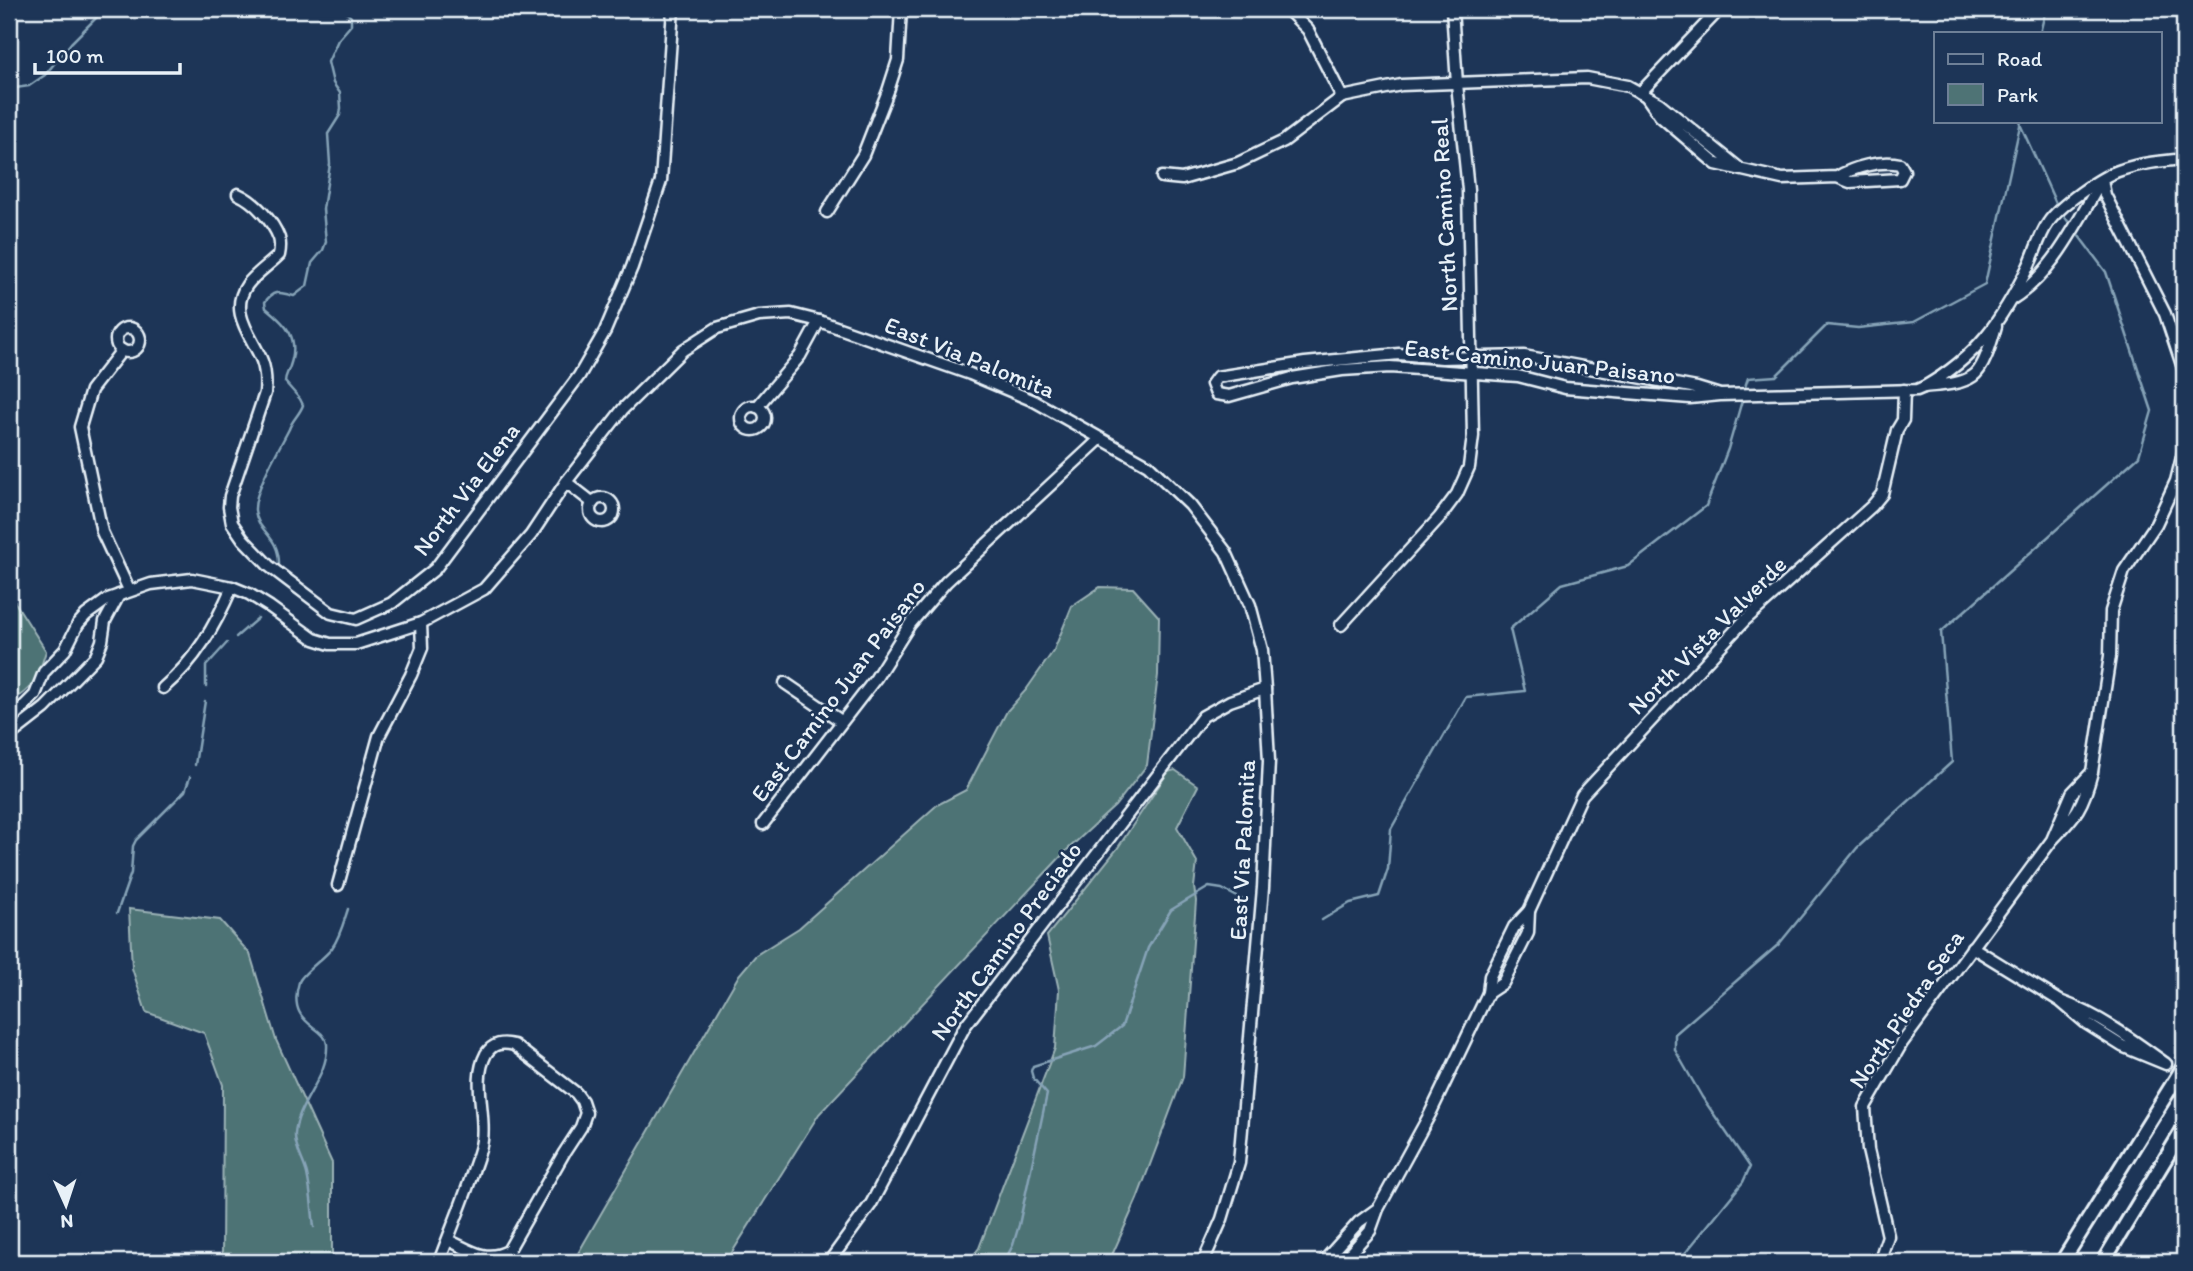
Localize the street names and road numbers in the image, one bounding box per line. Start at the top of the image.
street label: North Camino Real [1424,117,1464,313]
street label: East Via Palomita [881,310,1060,405]
street label: East Camino Juan Paisano [1403,332,1677,390]
street label: North Via Elena [406,416,526,561]
street label: North Vista Valverde [1622,550,1792,720]
street label: East Camino Juan Paisano [744,573,932,807]
street label: East Via Palomita [1223,758,1261,941]
street label: North Camino Preciado [924,836,1088,1046]
street label: North Piedra Seca [1842,924,1970,1094]

